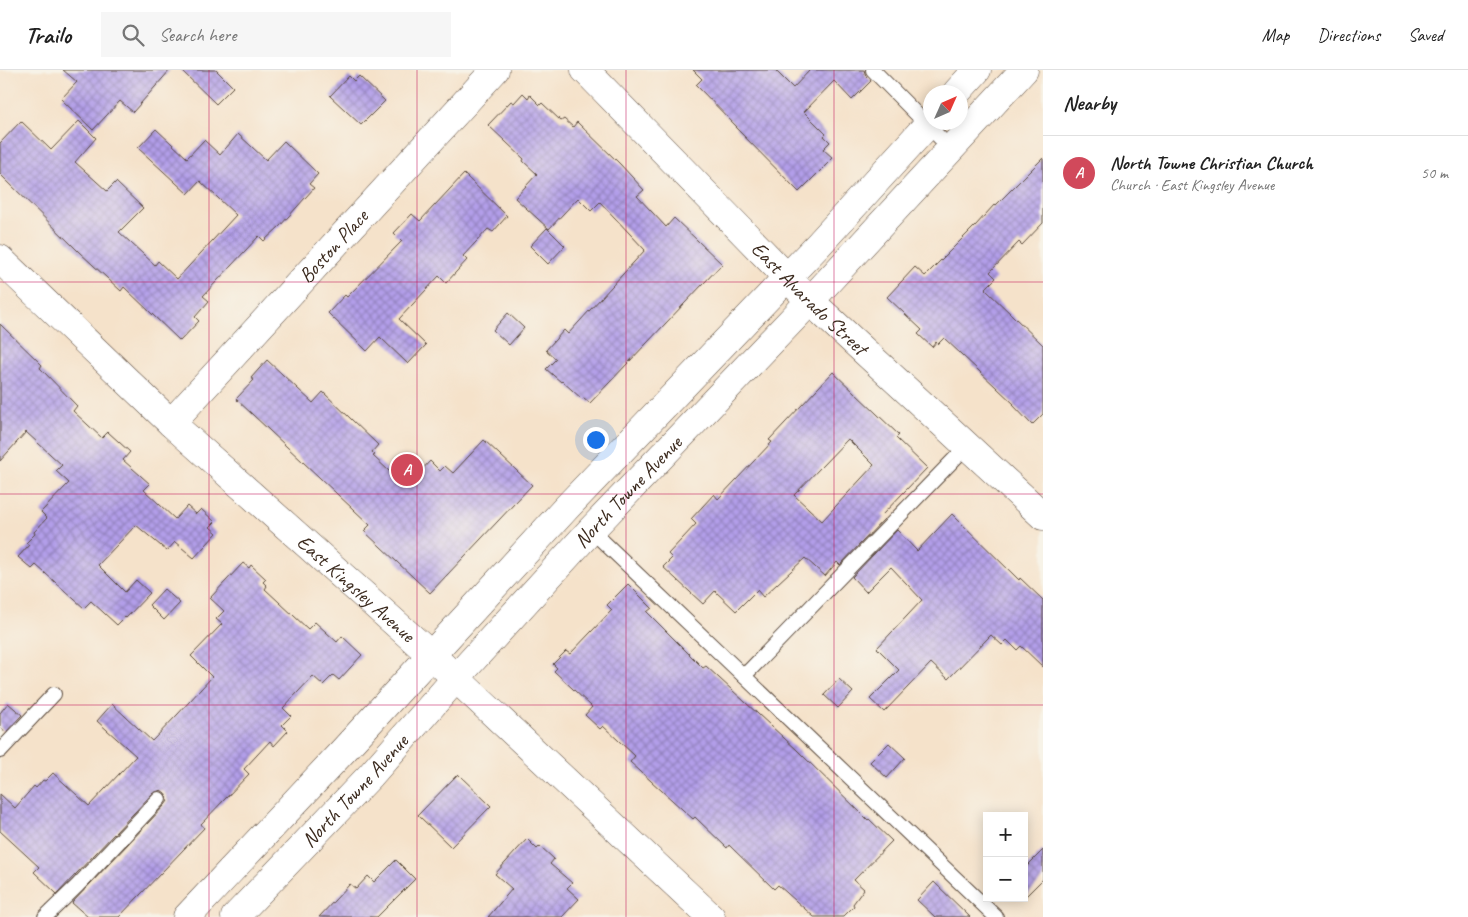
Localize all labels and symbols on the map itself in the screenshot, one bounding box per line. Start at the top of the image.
north arrow [923,85,968,130]
street label: Boston Place [293,202,375,288]
street label: East Alvarado Street [746,236,875,363]
your location [583,427,609,453]
street label: North Towne Avenue [568,429,688,553]
pin: A [391,451,423,489]
street label: East Kingsley Avenue [292,529,421,648]
street label: North Towne Avenue [296,728,414,853]

